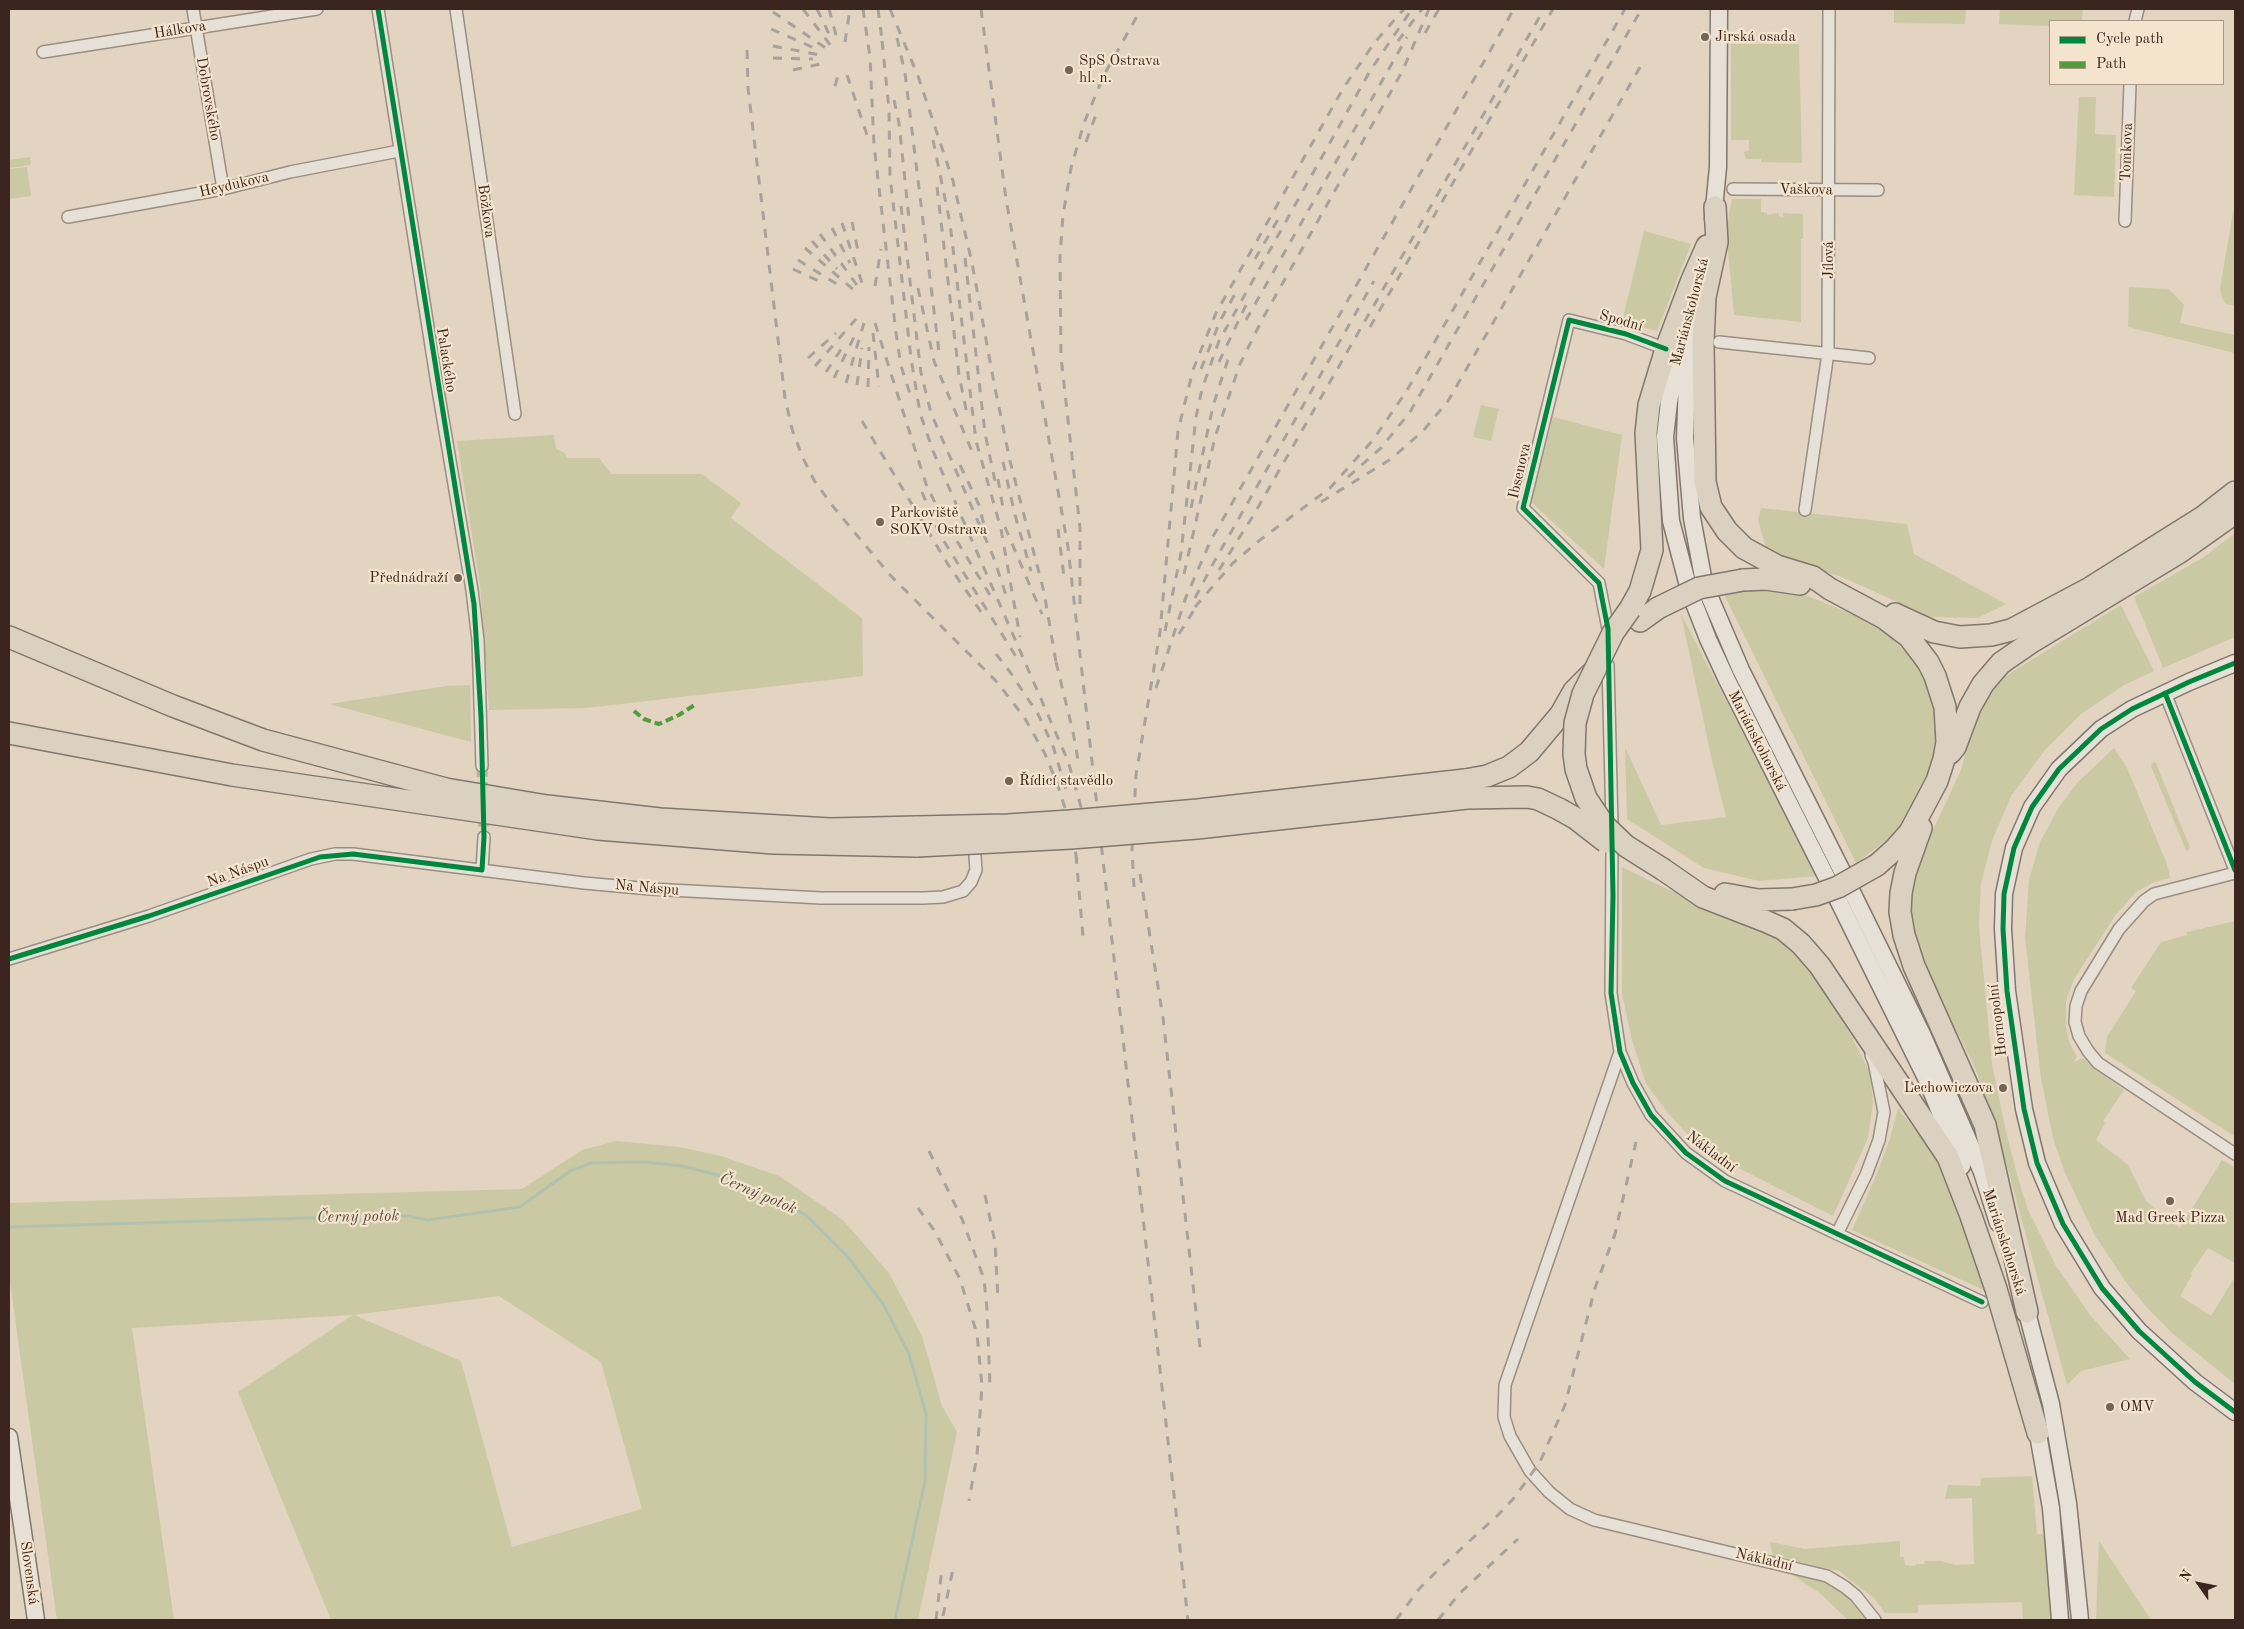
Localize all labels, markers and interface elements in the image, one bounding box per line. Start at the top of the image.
street label: Hálkova [153,17,207,43]
legend [2049,20,2224,85]
place label: Jirská osada [1715,28,1796,46]
marker: Jirská osada [1699,31,1711,43]
text: Cycle path [2096,32,2164,47]
place label: SpS Ostrava hl. n. [1079,52,1160,87]
street label: Dobrovského [192,56,224,142]
text: Path [2096,57,2126,72]
marker: SpS Ostrava hl. n. [1063,64,1075,76]
street label: Tomkova [2117,122,2137,182]
street label: Heydukova [197,168,271,202]
street label: Vaškova [1779,181,1833,199]
street label: Božkova [473,183,499,239]
street label: Jílová [1820,241,1838,279]
street label: Mariánskohorská [1667,256,1713,368]
street label: Spodní [1597,306,1645,336]
street label: Palackého [432,326,460,394]
street label: Ibsenova [1505,441,1535,501]
place label: Parkoviště SOKV Ostrava [890,504,987,539]
marker: Parkoviště SOKV Ostrava [874,516,886,528]
place label: Přednádraží [369,569,448,587]
marker: Přednádraží [452,572,464,584]
street label: Mariánskohorská [1724,688,1790,794]
place label: Řídicí stavědlo [1019,772,1113,790]
marker: Řídicí stavědlo [1003,775,1015,787]
street label: Na Náspu [205,853,271,891]
street label: Na Náspu [614,876,680,900]
street label: Hornopolní [1985,983,2011,1057]
place label: Lechowiczova [1904,1079,1993,1097]
marker: Lechowiczova [1997,1082,2009,1094]
street label: Nákladní [1682,1127,1740,1177]
water label: Černý potok [716,1169,800,1219]
street label: Mariánskohorská [1978,1186,2030,1298]
marker: Mad Greek Pizza [2164,1195,2176,1207]
water label: Černý potok [317,1207,399,1227]
place label: Mad Greek Pizza [2115,1209,2225,1227]
place label: OMV [2120,1398,2155,1416]
marker: OMV [2104,1401,2116,1413]
street label: Slovenská [16,1540,42,1606]
street label: Nákladní [1734,1545,1794,1575]
north arrow [2174,1559,2224,1609]
text: N [2178,1568,2195,1584]

